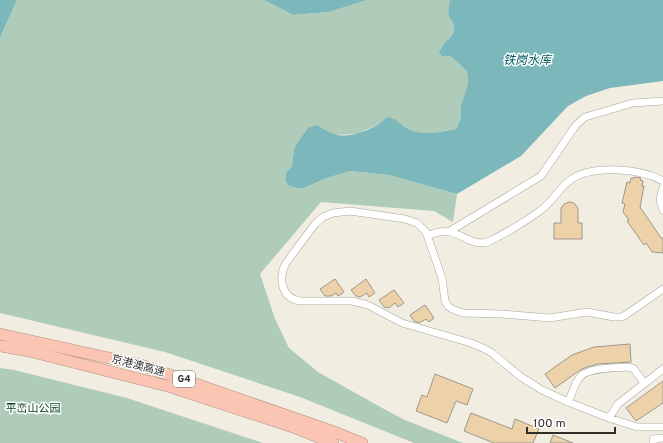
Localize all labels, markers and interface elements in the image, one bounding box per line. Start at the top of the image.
water label: 铁岗水库 [503,53,553,69]
street label: 京港澳高速 [110,352,166,380]
road number: G4 [173,371,195,387]
park label: 平峦山公园 [6,402,61,416]
scale bar [527,409,615,435]
text: 100 m [533,416,566,432]

